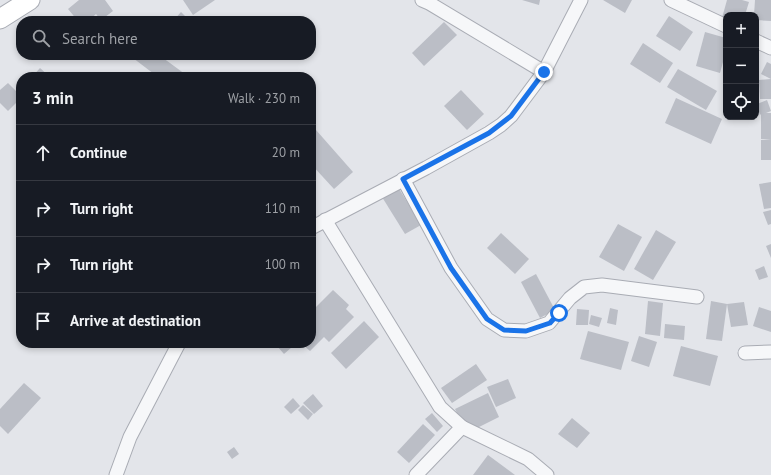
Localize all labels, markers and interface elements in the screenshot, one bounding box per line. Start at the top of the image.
map controls [723,12,759,120]
button: + [723,12,759,48]
search box [16,16,316,60]
icon: search [30,27,52,49]
text: Search here [62,29,138,48]
button: − [723,48,759,84]
route end [535,63,553,81]
button: locate [723,84,759,120]
text: 3 min [32,87,73,109]
text: Walk · 230 m [228,90,300,107]
icon: ahead [32,142,54,164]
text: Continue [70,143,127,162]
text: 20 m [272,144,300,161]
icon: right [32,198,54,220]
text: Turn right [70,199,133,218]
text: 110 m [265,200,300,217]
icon: right [32,254,54,276]
text: Turn right [70,255,133,274]
text: 100 m [265,256,300,273]
route start [550,304,568,322]
icon: arrive [32,310,54,332]
text: Arrive at destination [70,311,201,330]

